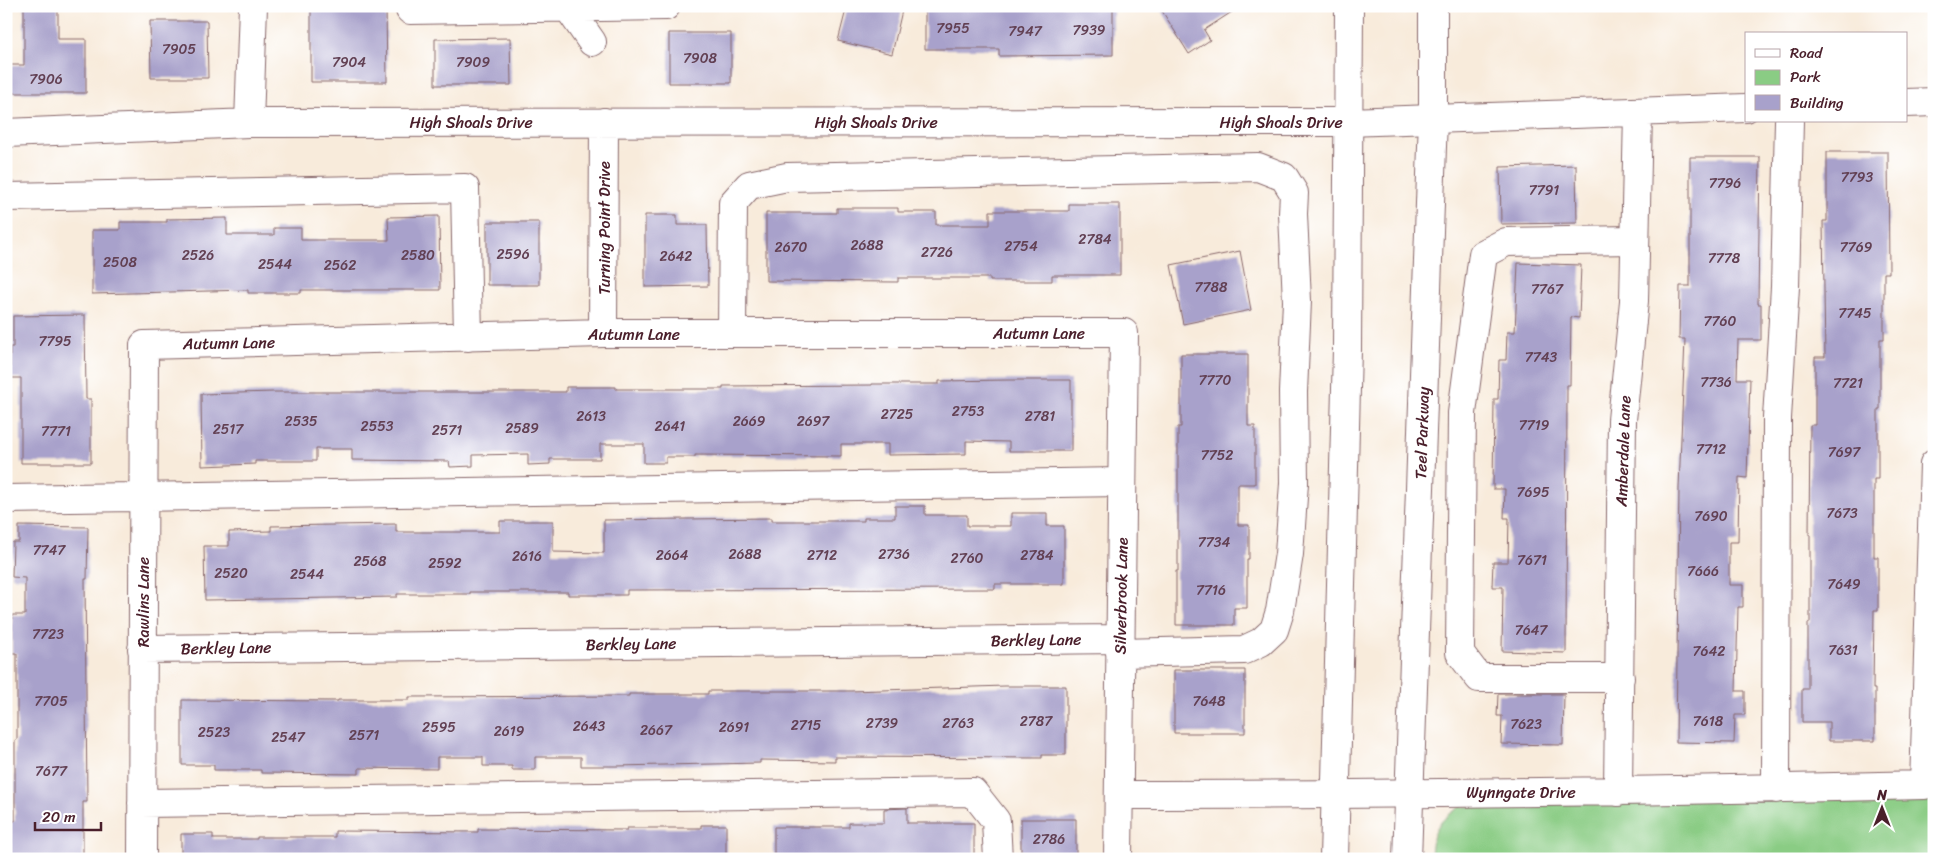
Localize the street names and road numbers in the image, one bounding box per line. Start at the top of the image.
street label: High Shoals Drive [409,108,533,137]
street label: High Shoals Drive [814,108,938,137]
street label: High Shoals Drive [1219,108,1343,137]
street label: Turning Point Drive [590,161,619,295]
street label: Autumn Lane [992,319,1085,348]
street label: Autumn Lane [587,320,680,349]
street label: Autumn Lane [182,328,275,358]
street label: Teel Parkway [1406,386,1438,480]
street label: Amberdale Lane [1607,395,1639,508]
street label: Silverbrook Lane [1105,537,1137,655]
street label: Rawlins Lane [129,557,158,647]
street label: Berkley Lane [990,625,1082,655]
street label: Berkley Lane [585,629,677,659]
street label: Berkley Lane [180,633,272,663]
street label: Wynngate Drive [1466,778,1576,807]

